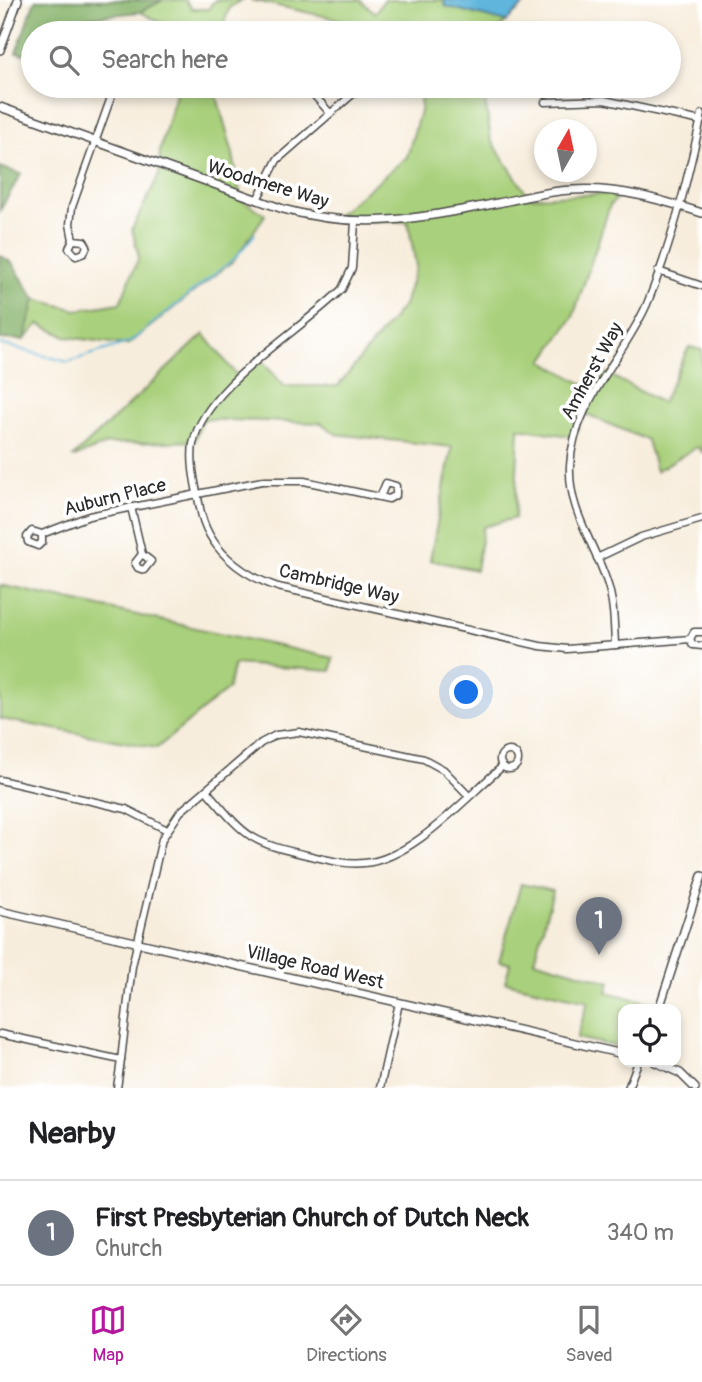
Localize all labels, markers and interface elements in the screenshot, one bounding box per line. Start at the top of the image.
search box [21,21,681,98]
icon: search [45,41,83,79]
text: Search here [101,44,228,76]
north arrow [534,119,597,182]
street label: Woodmere Way [205,154,331,214]
street label: Amherst Way [555,318,629,424]
street label: Auburn Place [61,473,169,521]
street label: Cambridge Way [277,559,401,609]
your location [449,675,483,709]
pin: 1 [576,897,622,955]
street label: Village Road West [244,939,387,995]
map controls [618,1004,681,1067]
button: locate [618,1004,681,1067]
text: Nearby [28,1115,115,1152]
text: First Presbyterian Church of Dutch Neck [95,1202,529,1234]
text: 1 [47,1218,56,1247]
text: 340 m [607,1218,674,1247]
text: Church [95,1234,162,1263]
tab: Map [89,1301,127,1367]
tab: Directions [306,1301,387,1367]
tab: Saved [565,1301,613,1367]

